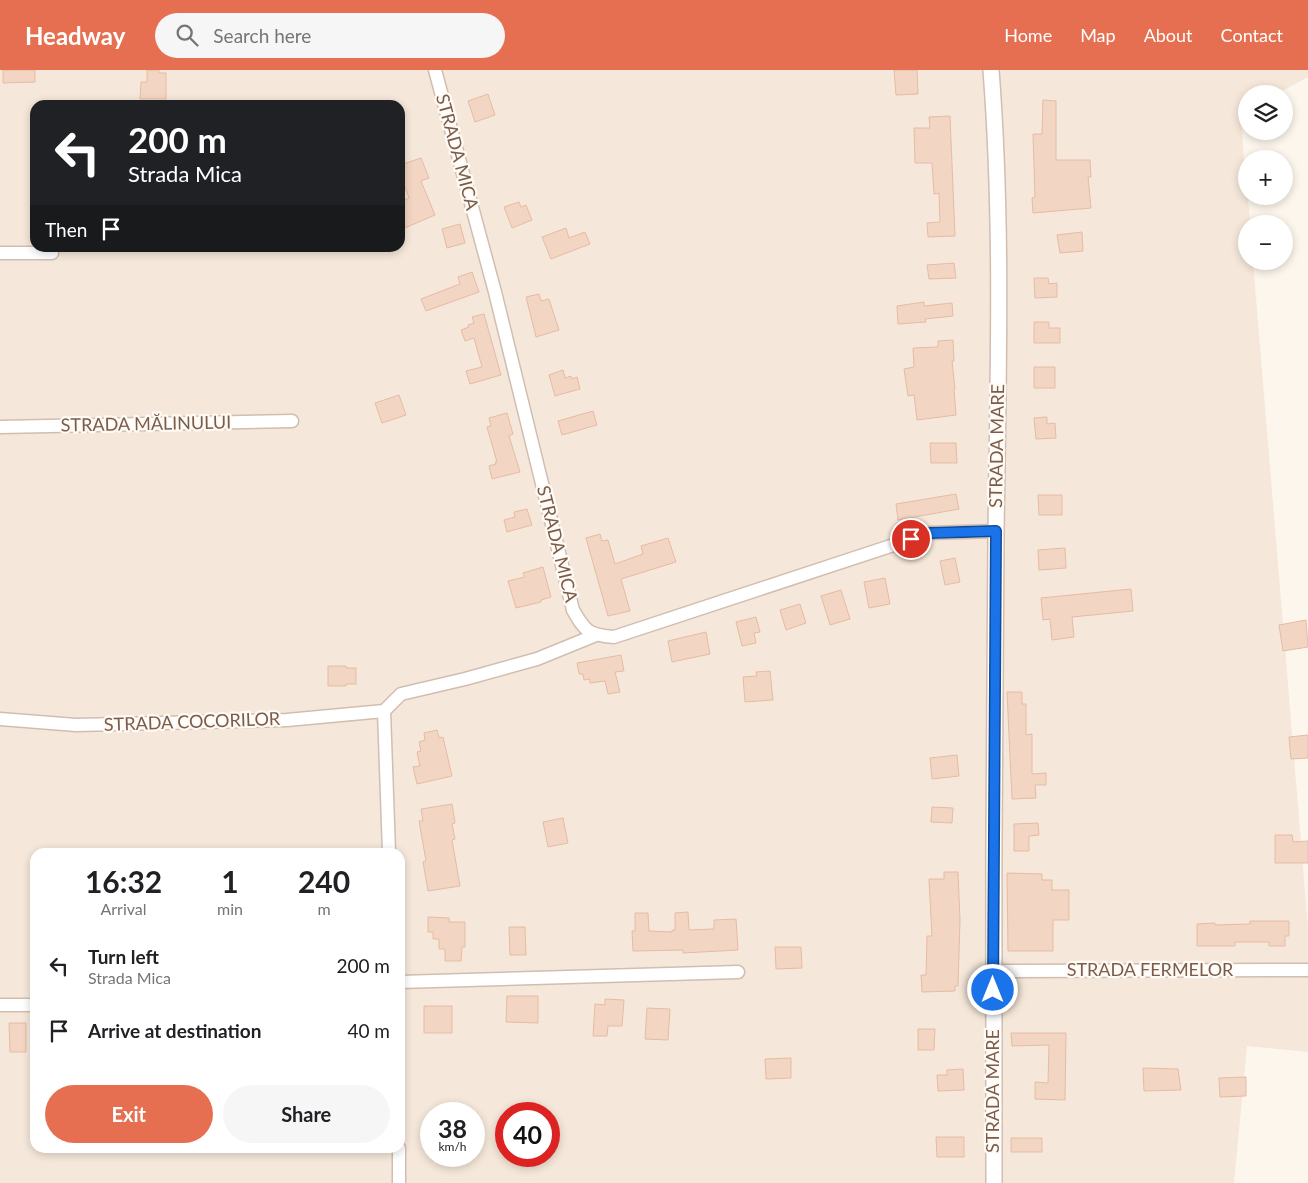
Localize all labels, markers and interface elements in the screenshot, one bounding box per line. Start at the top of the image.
search box [155,13,505,58]
text: Headway [25,21,125,50]
icon: search [173,21,201,49]
text: Search here [213,24,311,47]
text: Home [1004,24,1052,46]
text: Map [1080,24,1116,46]
text: About [1144,24,1193,46]
text: Contact [1221,24,1283,46]
map controls [1238,85,1293,270]
button: layers [1238,85,1293,140]
street label: STRADA MICA [432,91,484,213]
text: 200 m [128,118,227,160]
icon: left [45,120,110,185]
button: + [1238,150,1293,205]
text: Strada Mica [128,160,242,187]
icon: arrive [97,215,125,243]
button: − [1238,215,1293,270]
text: Then [45,218,87,241]
street label: STRADA MARE [984,384,1008,508]
street label: STRADA MĂLINULUI [60,411,231,435]
street label: STRADA MICA [533,483,583,605]
pin [890,518,932,560]
icon: arrive [897,525,925,553]
street label: STRADA COCORILOR [103,707,281,735]
text: 16:32 [85,863,162,899]
text: 1 [221,863,239,899]
text: 240 [298,863,350,899]
text: Arrival [100,899,147,918]
text: min [217,899,243,918]
text: m [317,899,331,918]
text: Turn left [88,945,159,968]
icon: left [45,952,73,980]
text: 200 m [336,954,390,977]
street label: STRADA FERMELOR [1067,958,1234,980]
position arrow [966,963,1018,1015]
text: Strada Mica [88,968,171,987]
icon: arrive [45,1017,73,1045]
text: Arrive at destination [88,1019,261,1042]
text: 40 m [347,1019,390,1042]
street label: STRADA MARE [981,1029,1003,1153]
button: Exit [45,1085,213,1143]
button: Share [223,1085,390,1143]
speed limit sign: 40 [495,1102,560,1167]
text: 38 [438,1113,467,1143]
text: km/h [438,1139,467,1154]

